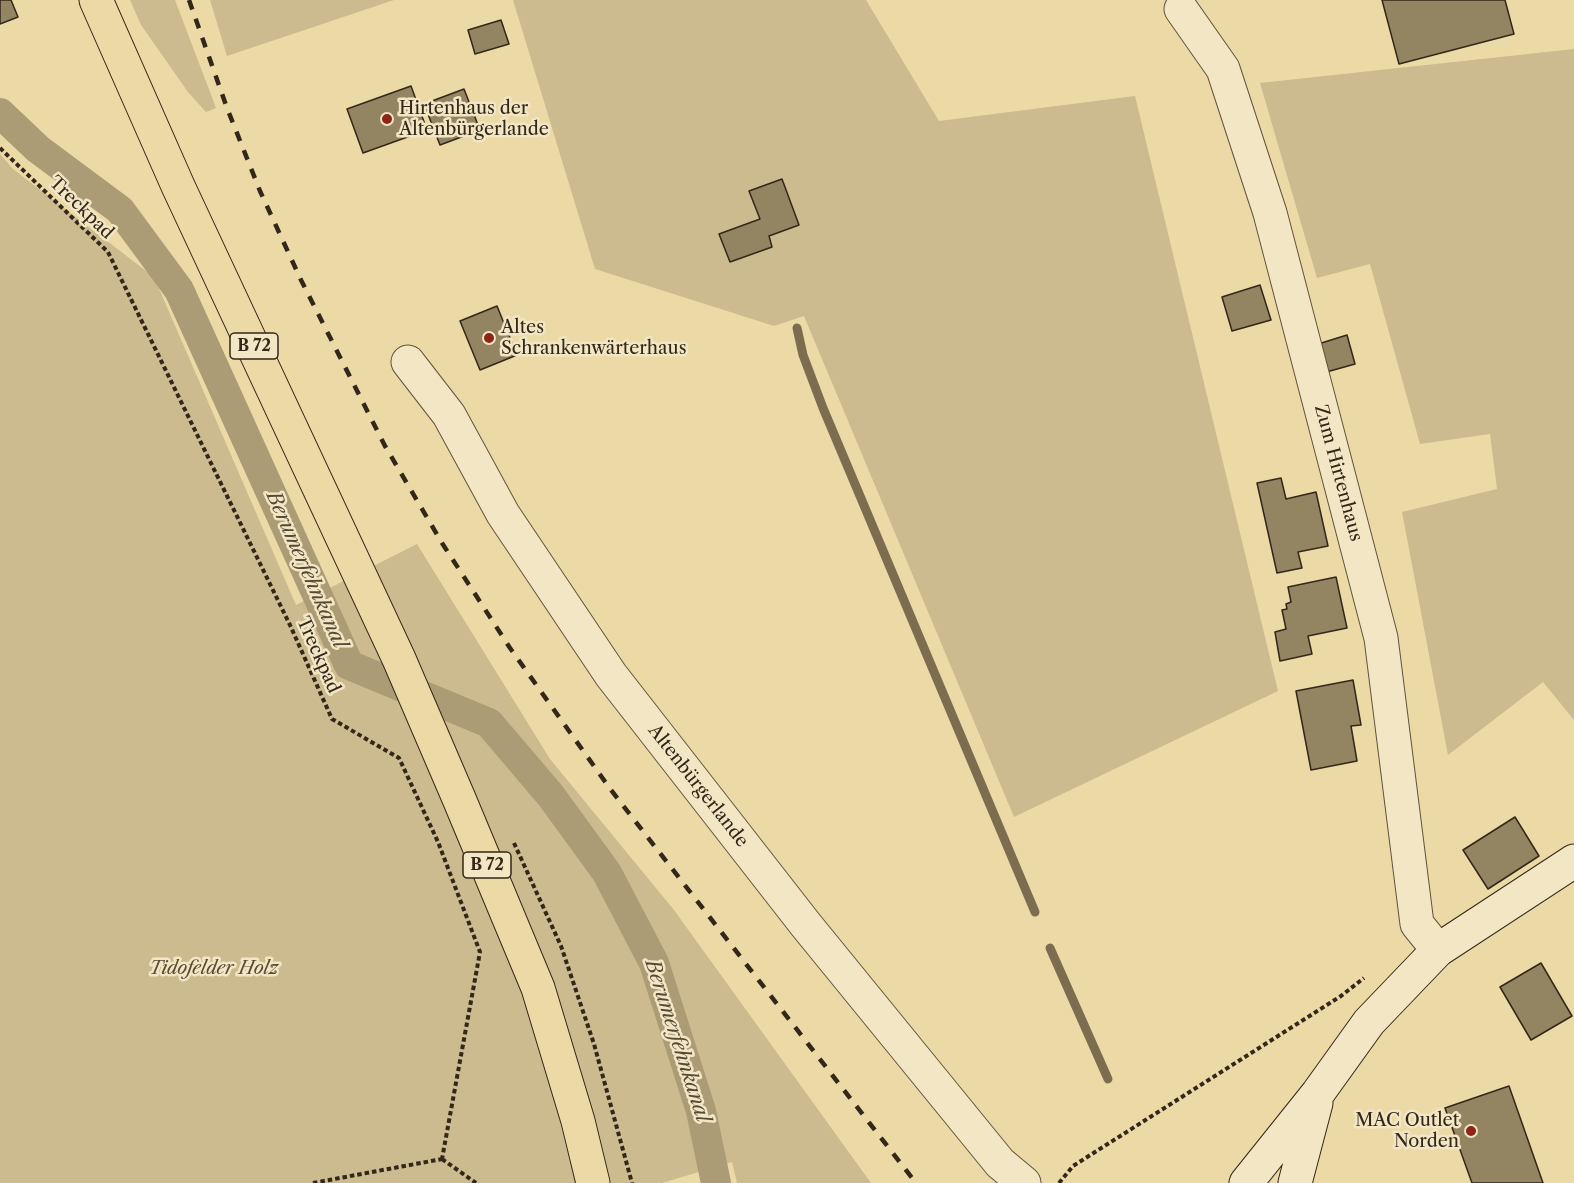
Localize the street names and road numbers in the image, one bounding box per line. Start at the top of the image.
street label: Treckpad [44,172,118,244]
road number: B 72 [230,333,278,359]
street label: Zum Hirtenhaus [1309,402,1367,544]
street label: Treckpad [292,614,344,696]
street label: Altenbürgerlande [643,720,753,852]
road number: B 72 [463,852,511,878]

